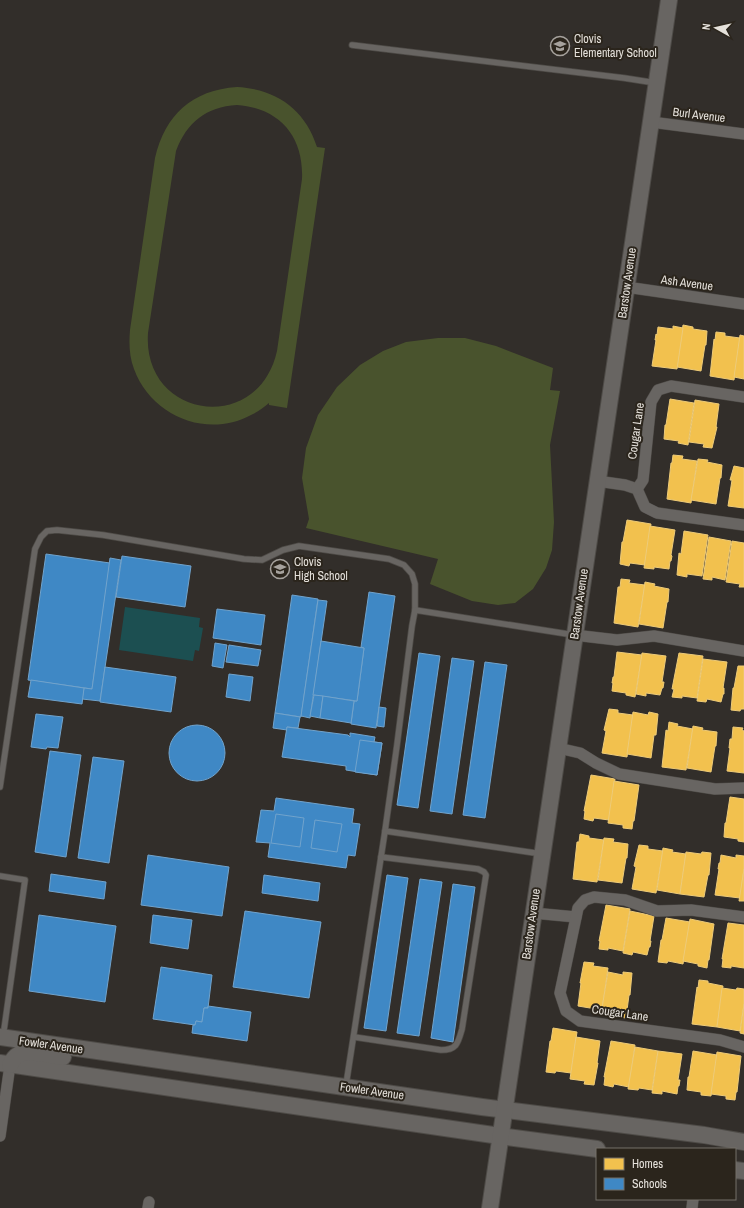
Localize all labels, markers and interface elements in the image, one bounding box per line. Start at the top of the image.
north arrow [696,8,736,48]
text: N [699,22,713,31]
place label: Clovis Elementary School [574,31,657,61]
school or university icon: Clovis Elementary School [549,35,571,57]
street label: Burl Avenue [672,104,726,126]
street label: Barstow Avenue [614,247,640,319]
street label: Ash Avenue [659,271,714,295]
street label: Cougar Lane [624,402,648,460]
place label: Clovis High School [294,554,348,584]
school or university icon: Clovis High School [269,558,291,580]
street label: Barstow Avenue [566,568,592,640]
street label: Barstow Avenue [518,888,544,960]
street label: Cougar Lane [591,1001,649,1025]
street label: Fowler Avenue [18,1033,84,1057]
street label: Fowler Avenue [339,1079,405,1103]
legend [596,1148,736,1200]
text: Homes [632,1156,663,1172]
text: Schools [632,1176,667,1192]

